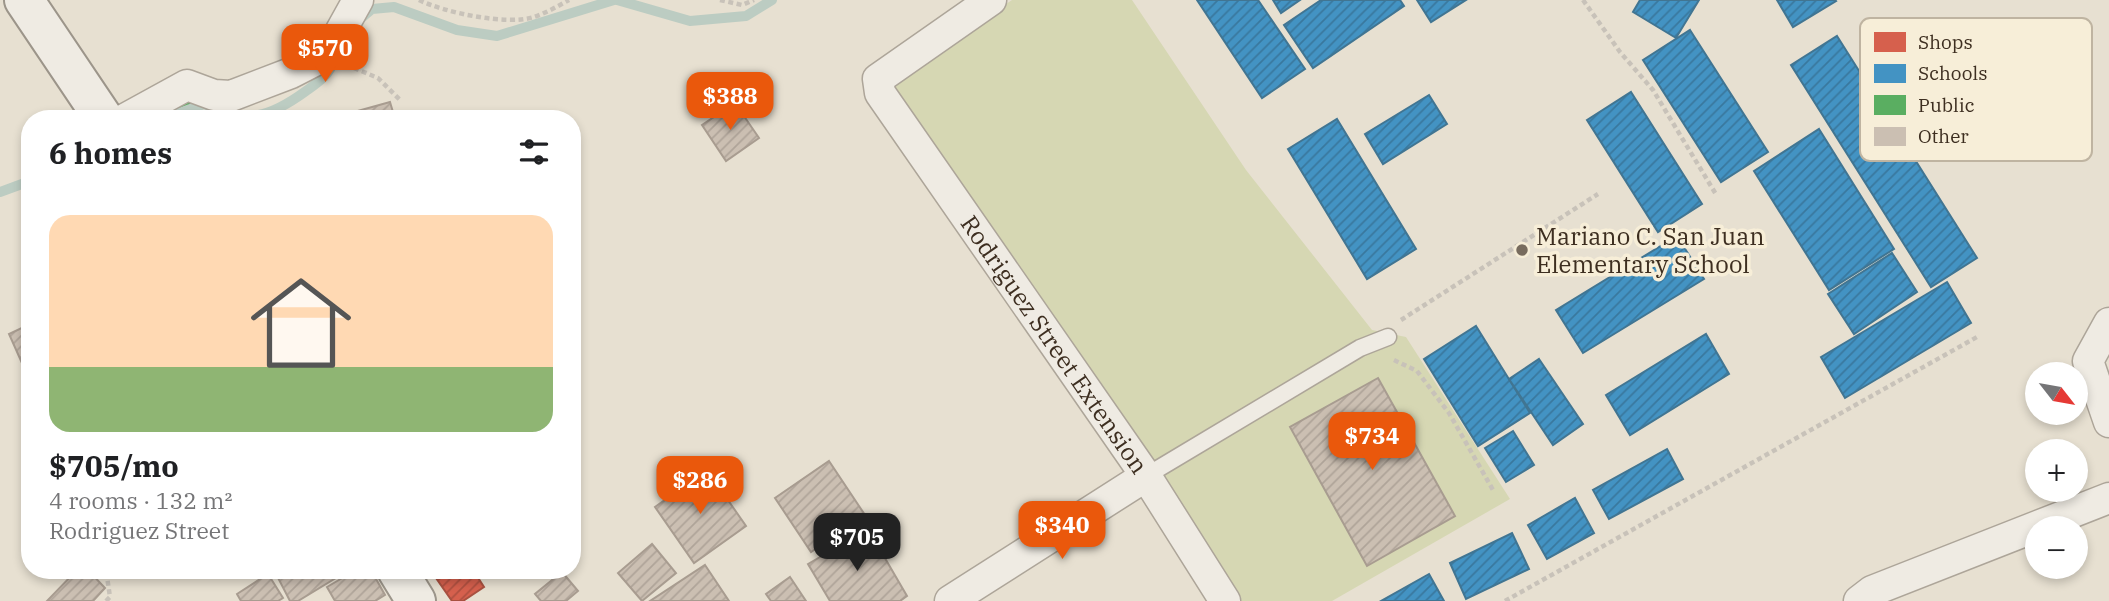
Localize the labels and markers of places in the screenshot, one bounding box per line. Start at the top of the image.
pin: $570 [284,24,366,84]
pin: $388 [689,72,771,132]
place label: Mariano C. San Juan Elementary School [1536,220,1765,280]
marker: Mariano C. San Juan Elementary School [1514,242,1530,258]
pin: $734 [1331,412,1413,472]
pin: $286 [659,456,741,516]
pin: $340 [1021,502,1103,561]
pin: $705 [816,514,898,573]

